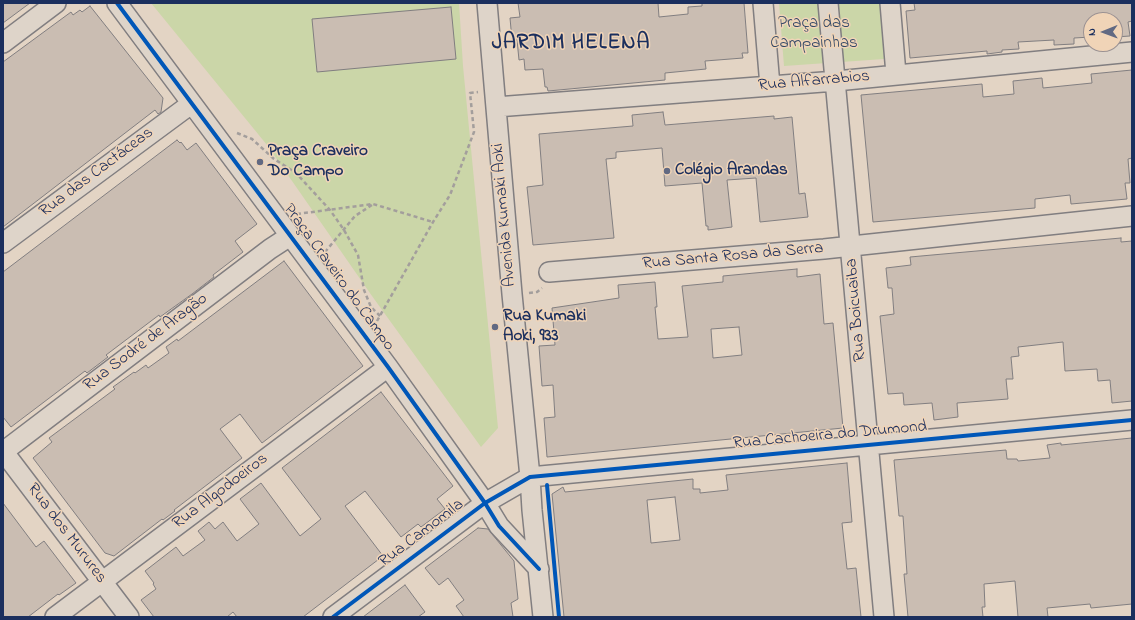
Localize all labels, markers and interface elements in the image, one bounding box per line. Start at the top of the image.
north arrow [1083,12,1123,52]
park label: Praça das Campainhas [770,14,858,54]
text: N [1084,28,1100,36]
district label: JARDIM HELENA [492,32,650,58]
street label: Rua Alfarrabios [757,67,871,97]
street label: Rua das Cactáceas [36,123,158,223]
place label: Praça Craveiro Do Campo [268,142,368,182]
street label: Avenida Kumaki Aoki [489,142,521,288]
marker: Praça Craveiro Do Campo [255,157,265,167]
place label: Colégio Arandas [675,161,788,181]
marker: Colégio Arandas [662,166,672,176]
street label: Praça Craveiro do Campo [278,201,398,355]
street label: Rua Santa Rosa da Serra [642,239,824,275]
street label: Rua Boicuaiba [842,258,872,362]
street label: Rua Sodré de Aragão [80,290,212,396]
place label: Rua Kumaki Aoki, 933 [503,307,586,347]
marker: Rua Kumaki Aoki, 933 [490,322,500,332]
street label: Rua Cachoeira do Drumond [732,417,928,455]
street label: Rua Algodoeiros [169,450,273,534]
street label: Rua dos Murures [22,480,110,588]
street label: Rua Camomila [375,495,469,573]

